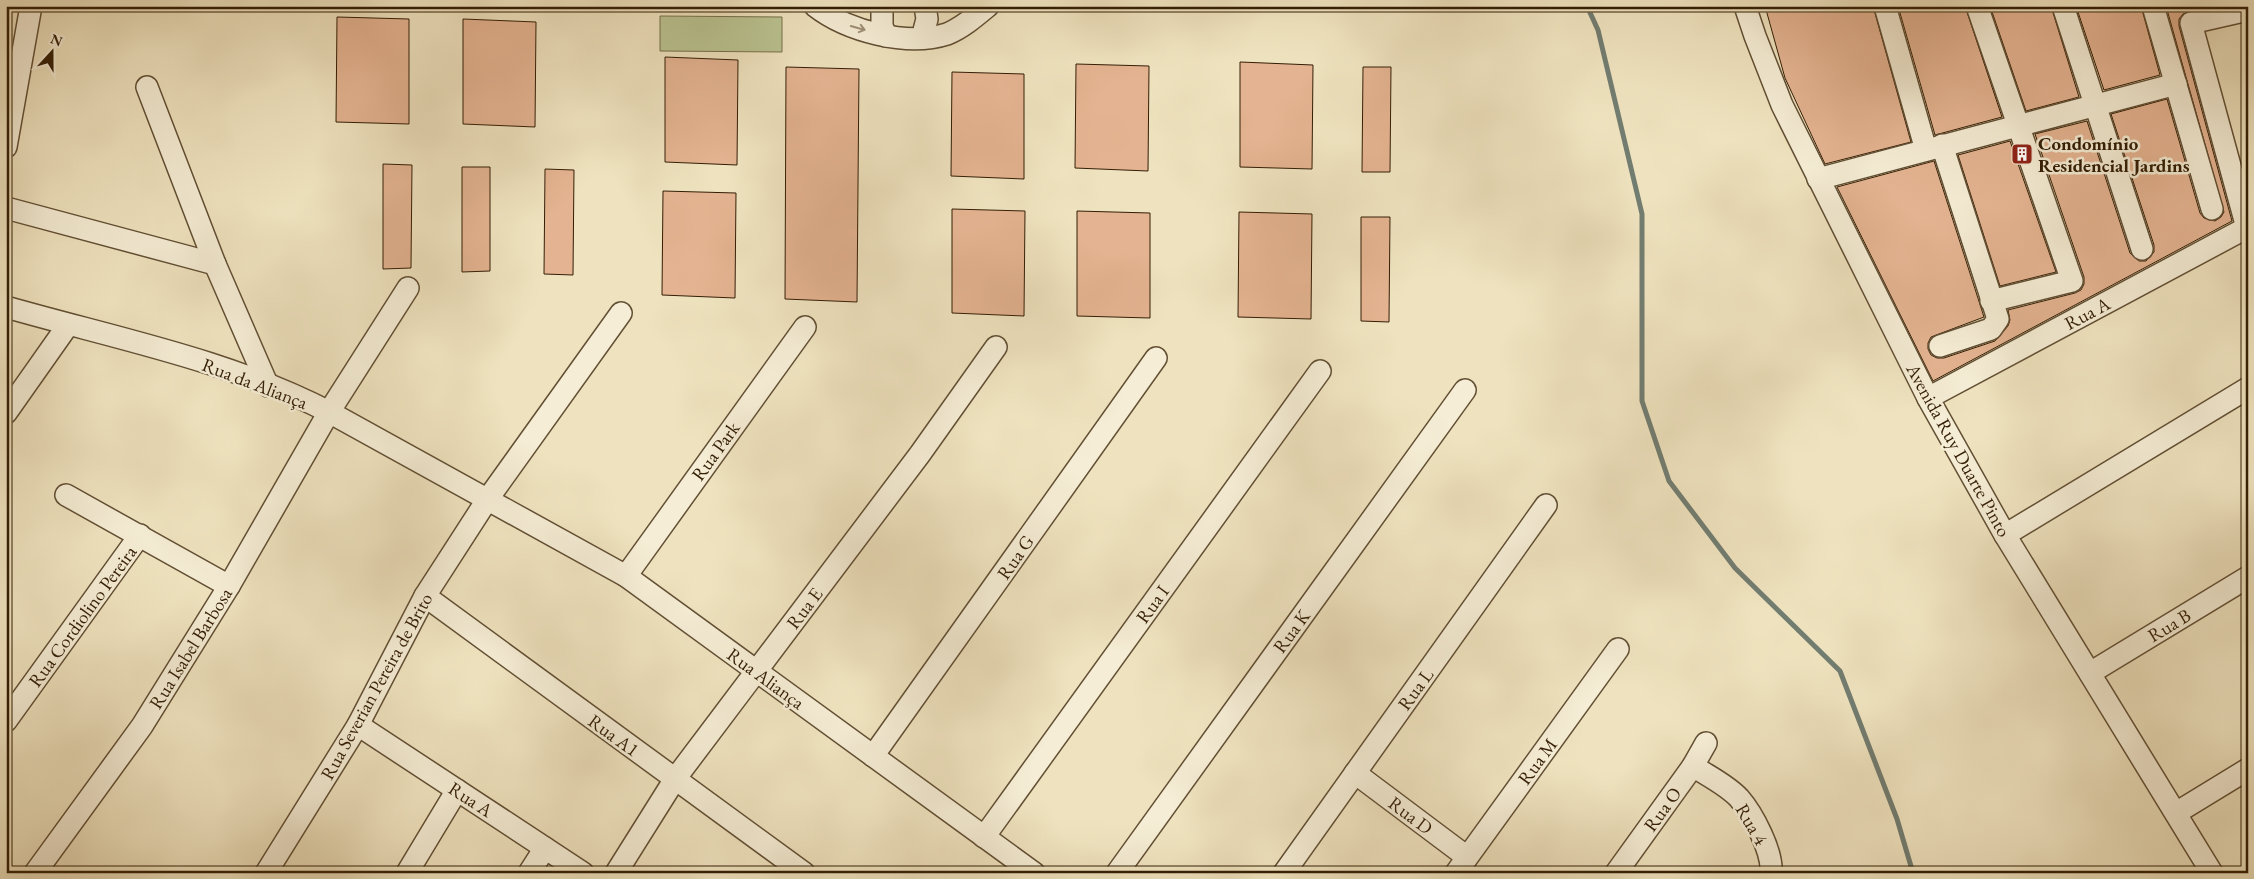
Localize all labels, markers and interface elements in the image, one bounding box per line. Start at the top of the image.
one-way arrow [850,24,866,34]
north arrow [28,28,78,78]
text: N [48,29,66,51]
place label: Condomínio Residencial Jardins [2038,131,2190,178]
building icon: Condomínio Residencial Jardins [2010,142,2034,166]
street label: Rua A [2060,291,2115,336]
street label: Rua da Aliança [199,352,311,415]
street label: Avenida Ruy Duarte Pinto [1900,358,2017,541]
street label: Rua Park [686,416,746,486]
street label: Rua G [991,530,1040,584]
street label: Rua Cordiolino Pereira [23,540,143,692]
street label: Rua I [1130,580,1175,628]
street label: Rua Isabel Barbosa [143,582,238,714]
street label: Rua E [781,582,828,634]
street label: Rua Severian Pereira de Brito [315,588,438,784]
street label: Rua B [2143,603,2195,648]
street label: Rua K [1267,604,1316,658]
street label: Rua Aliança [722,642,810,715]
street label: Rua L [1392,663,1439,715]
street label: Rua A1 [583,708,644,762]
street label: Rua M [1512,733,1563,790]
street label: Rua A [444,776,498,823]
street label: Rua O [1638,782,1687,837]
street label: Rua D [1383,791,1438,840]
street label: Rua 4 [1730,799,1774,850]

